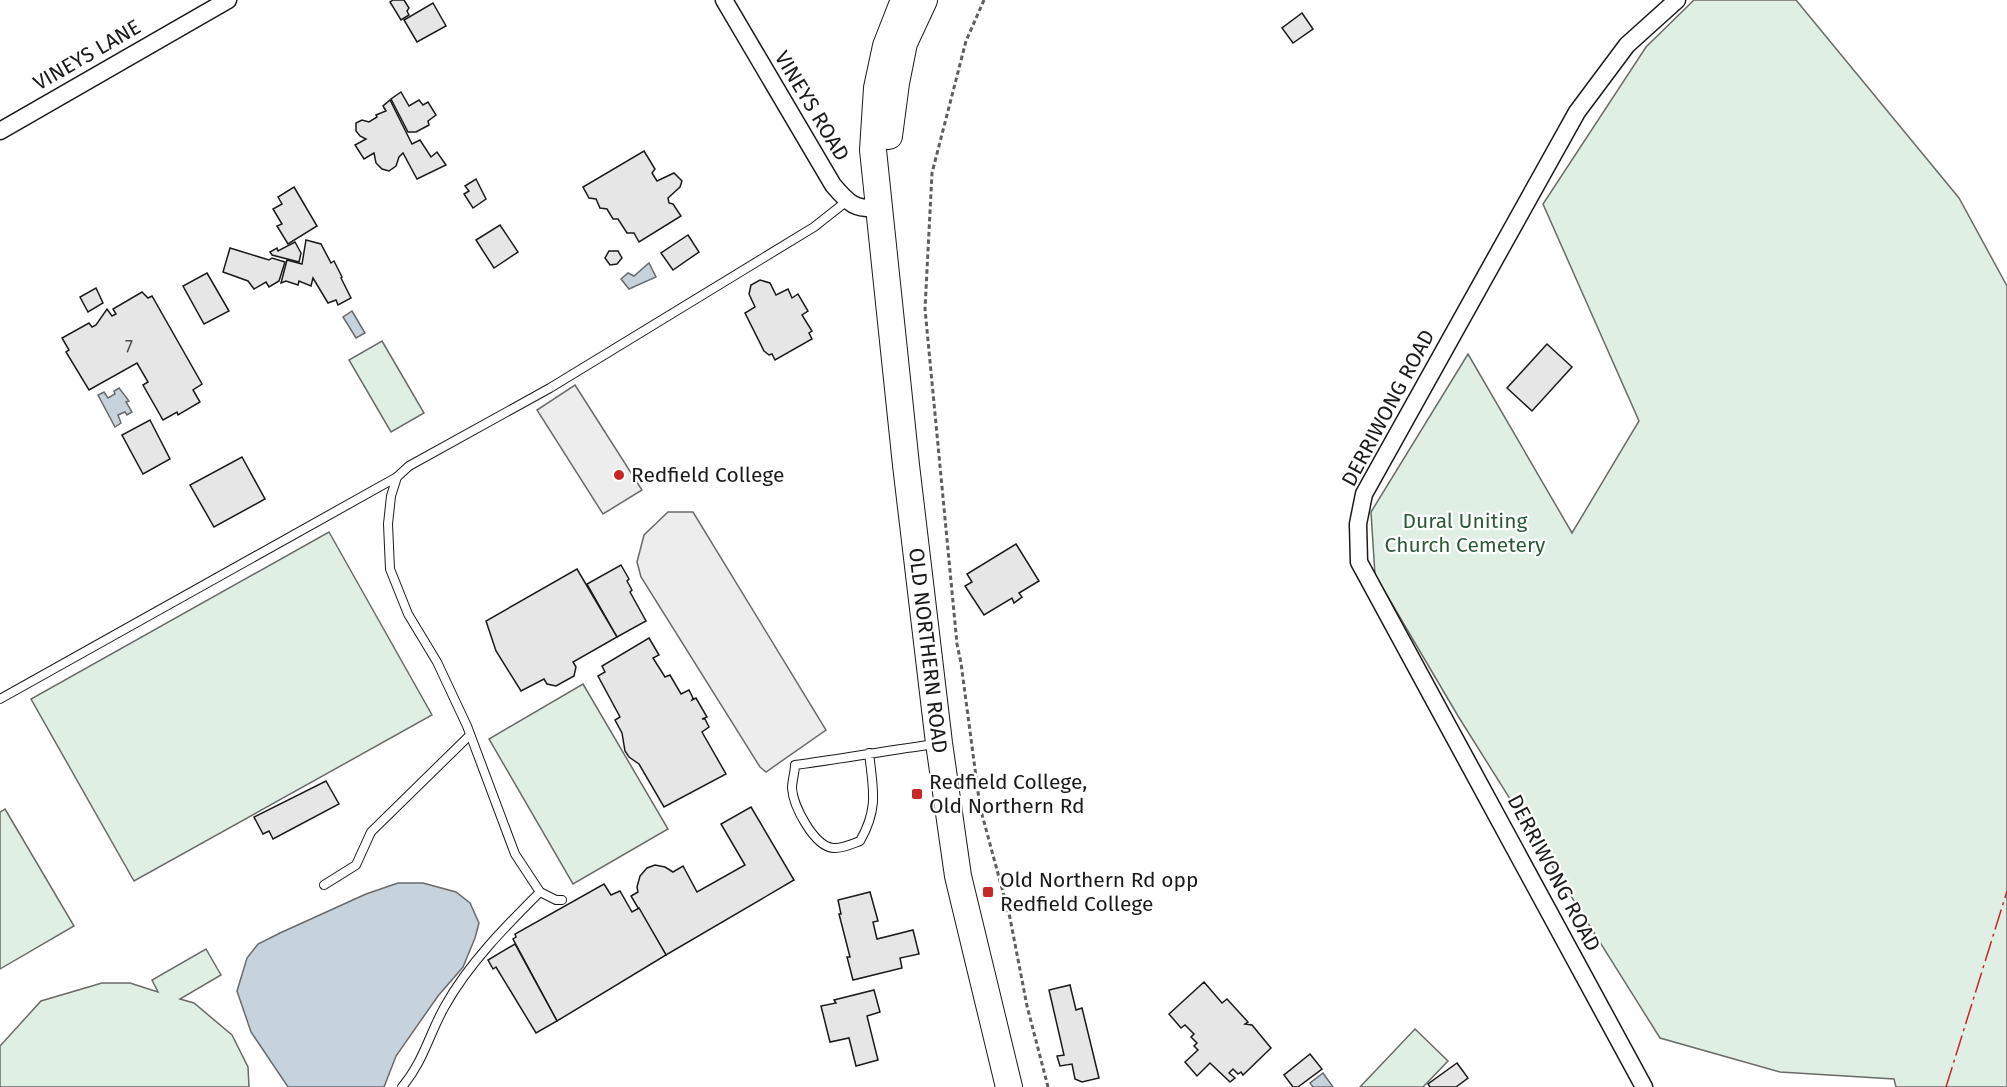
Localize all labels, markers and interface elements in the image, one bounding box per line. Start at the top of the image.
street label: VINEYS LANE [29,14,145,96]
street label: VINEYS ROAD [769,46,855,166]
street label: DERRIWONG ROAD [1336,325,1440,491]
house number: 7 [125,336,133,358]
place label: Redfield College [631,462,784,488]
marker: Redfield College [612,468,626,482]
park label: Dural Uniting Church Cemetery [1385,508,1546,558]
street label: OLD NORTHERN ROAD [903,546,953,755]
place label: Redfield College, Old Northern Rd [929,769,1087,819]
marker: Redfield College, Old Northern Rd [910,787,924,801]
street label: DERRIWONG ROAD [1502,790,1606,956]
place label: Old Northern Rd opp Redfield College [1000,867,1198,917]
marker: Old Northern Rd opp Redfield College [981,885,995,899]

